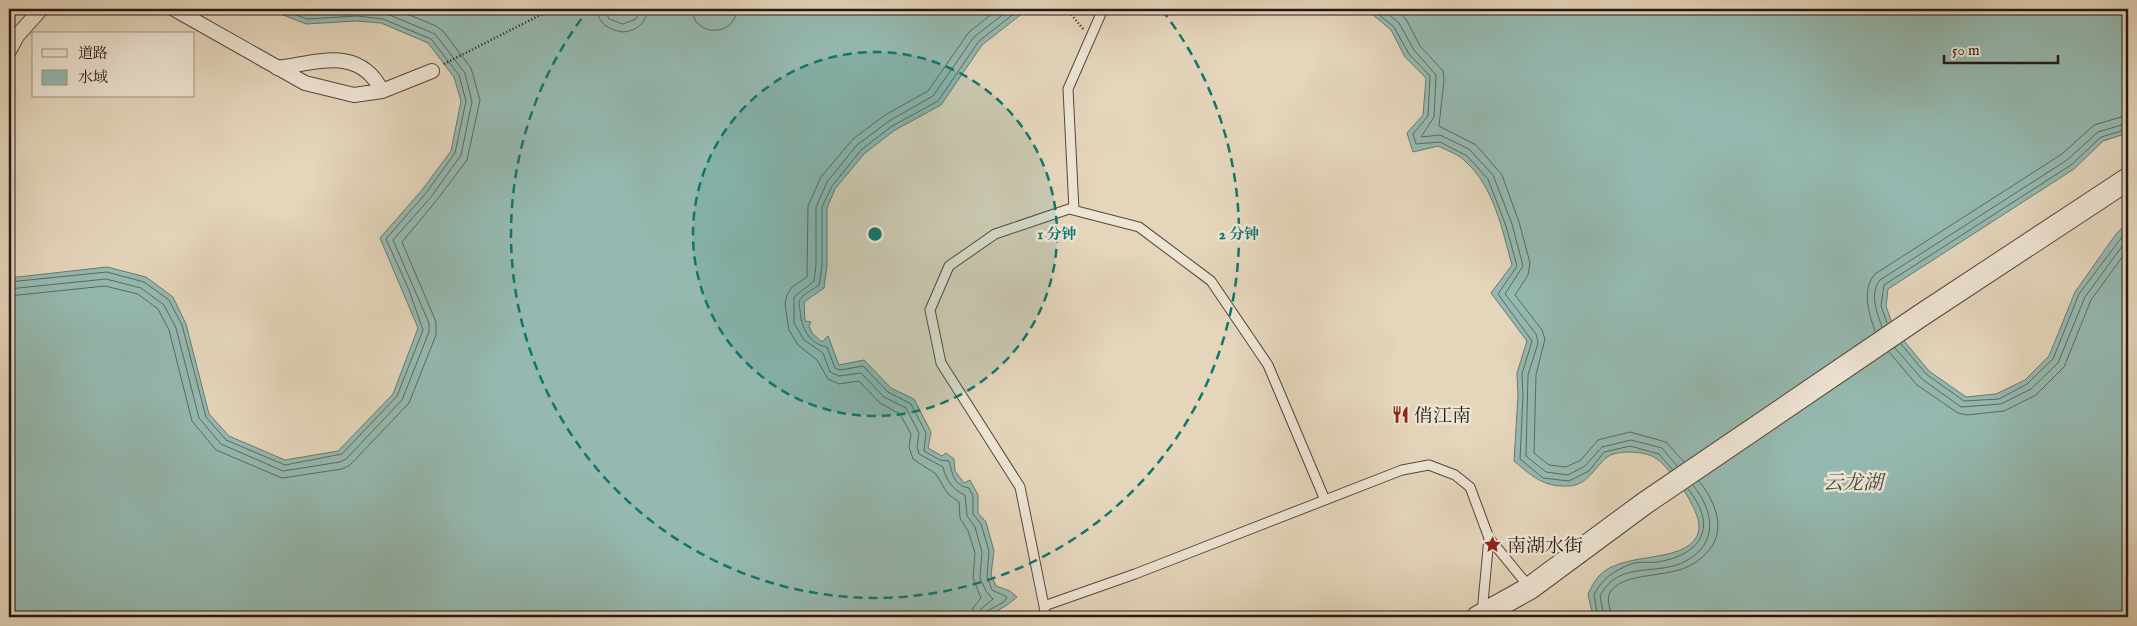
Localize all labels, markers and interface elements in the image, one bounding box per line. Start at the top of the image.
legend [32,32,195,98]
scale bar [1944,32,2058,64]
text: 50 m [1952,41,1980,60]
text: 道路 [78,44,108,63]
text: 水域 [78,68,108,87]
centre of rings [866,225,884,243]
text: 1 分钟 [1038,225,1076,244]
text: 2 分钟 [1219,225,1259,244]
restaurant icon: 俏江南 [1390,405,1410,425]
place label: 俏江南 [1414,405,1471,429]
water label: 云龙湖 [1823,471,1886,496]
place icon: 南湖水街 [1483,535,1503,555]
place label: 南湖水街 [1507,535,1583,559]

